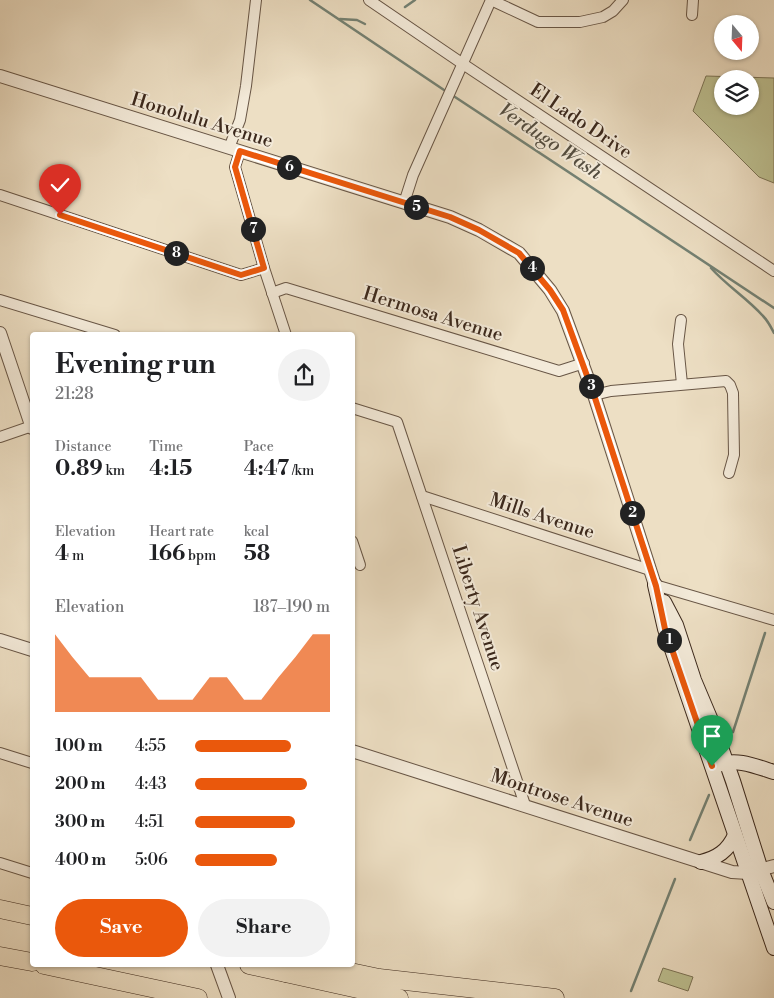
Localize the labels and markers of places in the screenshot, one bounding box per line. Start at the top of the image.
pin: 6 [276,154,302,180]
pin [39,164,81,215]
pin: 5 [404,194,428,220]
pin: 7 [240,216,266,242]
pin: 8 [164,240,188,266]
pin: 4 [520,256,544,280]
pin: 3 [578,374,604,398]
pin: 2 [620,500,644,526]
pin: 1 [656,628,682,652]
pin [691,715,733,766]

